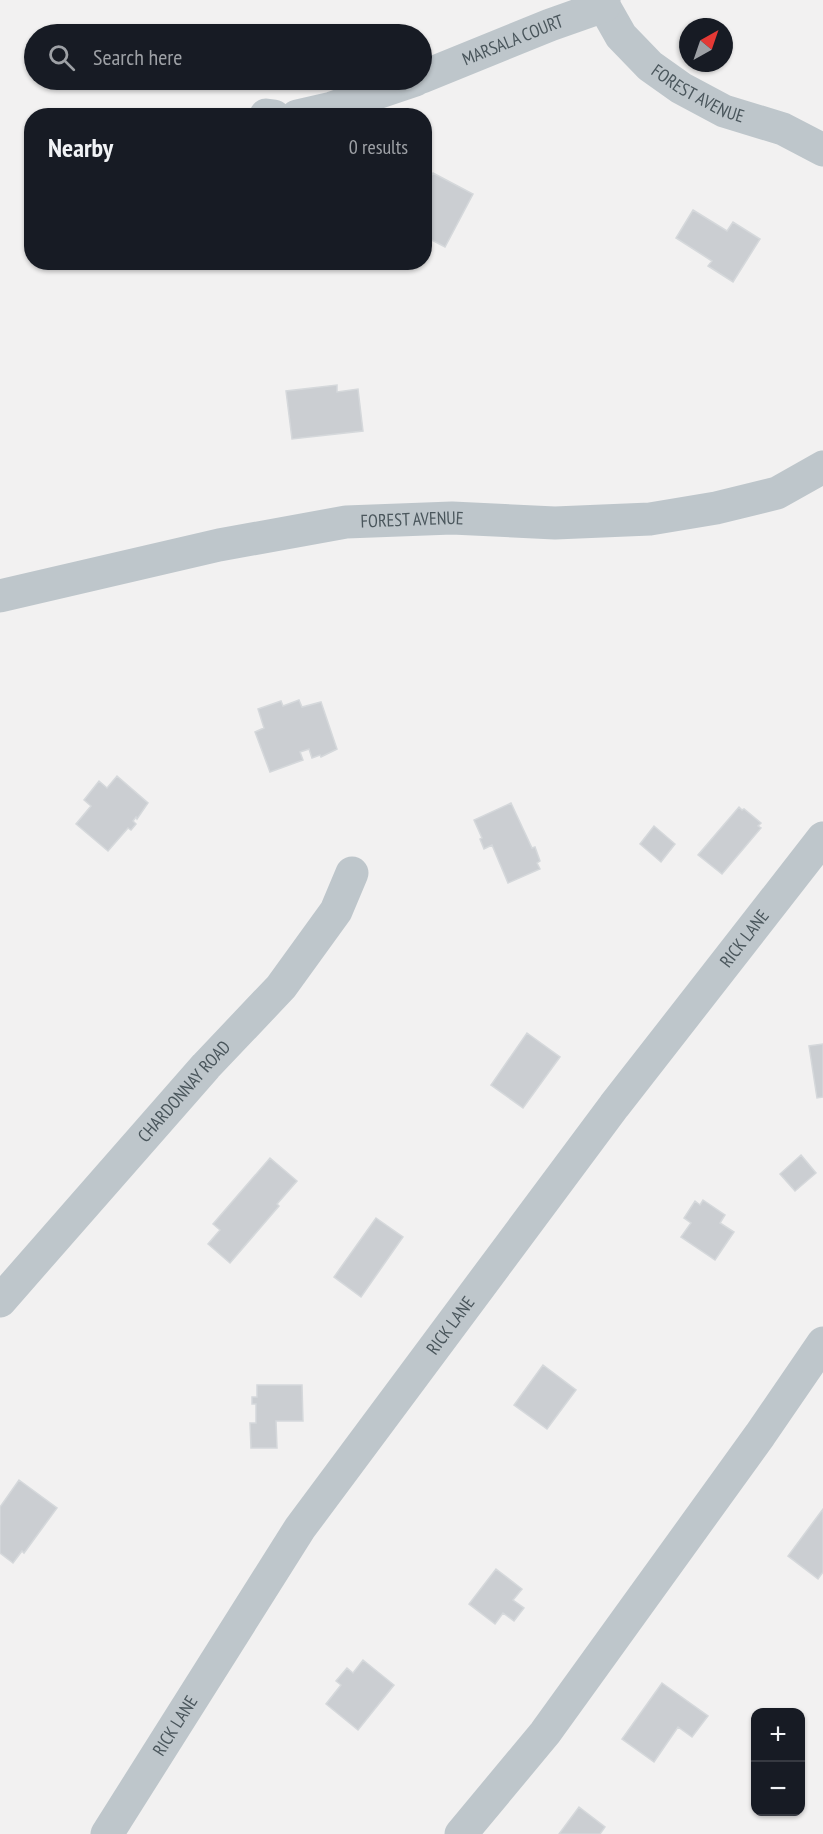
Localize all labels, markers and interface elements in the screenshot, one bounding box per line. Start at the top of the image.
street label: MARSALA COURT [459,9,566,70]
north arrow [679,18,733,72]
search box [24,24,432,90]
icon: search [45,41,78,74]
text: Search here [93,43,182,71]
street label: FOREST AVENUE [647,59,747,128]
text: Nearby [48,131,113,164]
text: 0 results [349,134,408,160]
street label: FOREST AVENUE [360,506,464,532]
street label: RICK LANE [714,905,774,972]
street label: CHARDONNAY ROAD [133,1035,235,1147]
street label: RICK LANE [421,1292,479,1359]
street label: RICK LANE [147,1691,202,1760]
map controls [751,1708,805,1816]
button: + [751,1708,805,1762]
button: − [751,1762,805,1816]

